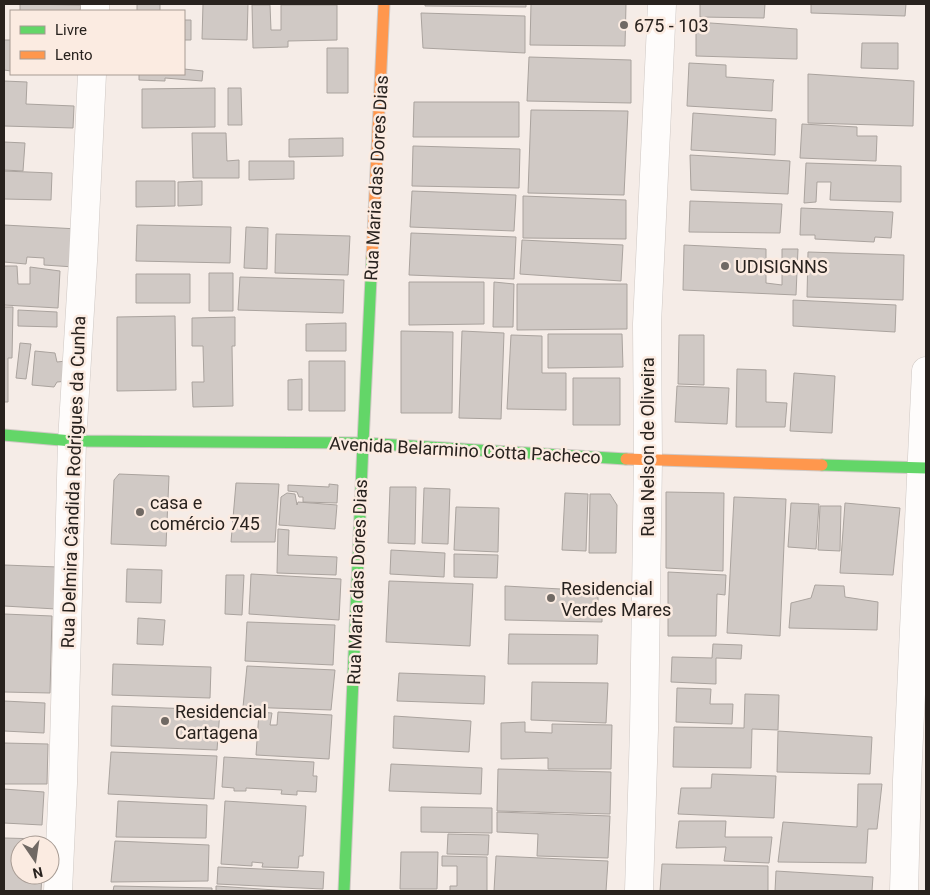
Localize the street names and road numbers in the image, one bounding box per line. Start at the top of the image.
street label: Rua Maria das Dores Dias [360,75,392,281]
street label: Rua Delmira Cândida Rodrigues da Cunha [57,315,89,649]
street label: Rua Nelson de Oliveira [637,357,658,537]
street label: Avenida Belarmino Cotta Pacheco [329,432,601,468]
street label: Rua Maria das Dores Dias [343,479,371,685]

